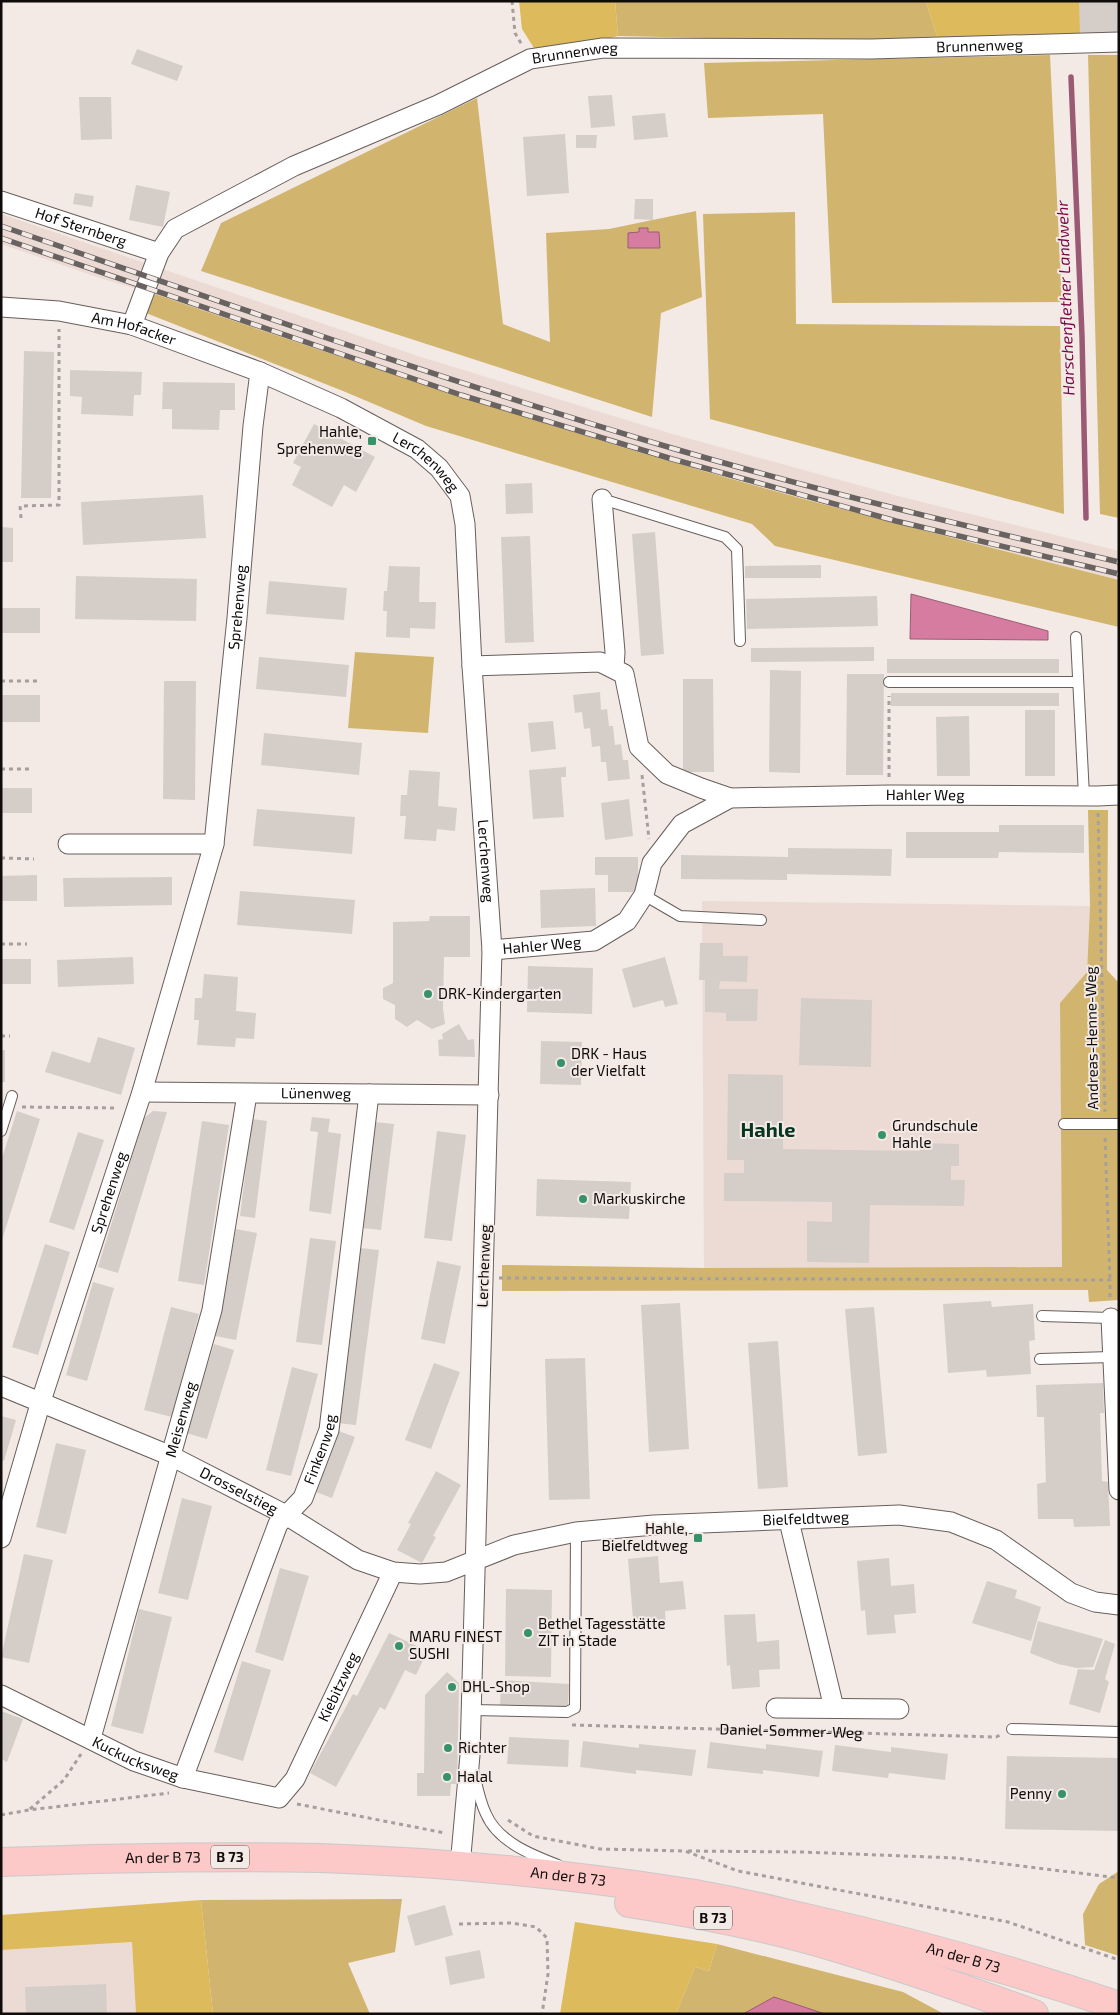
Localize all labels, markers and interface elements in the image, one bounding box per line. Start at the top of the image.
street label: Brunnenweg [936,35,1024,55]
street label: Brunnenweg [530,38,619,67]
water label: Harschenflether Landwehr [1052,199,1077,396]
street label: Hof Sternberg [33,203,130,250]
street label: Am Hofacker [90,307,179,348]
place label: Hahle, Sprehenweg [277,422,363,457]
street label: Lerchenweg [390,428,464,495]
marker: Hahle, Sprehenweg [366,435,378,447]
street label: Sprehenweg [224,563,249,651]
street label: Hahler Weg [886,785,965,803]
street label: Lerchenweg [475,819,499,904]
street label: Hahler Weg [502,932,582,957]
street label: Andreas-Henne-Weg [1081,965,1101,1110]
place label: DRK-Kindergarten [438,984,561,1002]
marker: DRK-Kindergarten [422,988,434,1000]
place label: DRK - Haus der Vielfalt [571,1044,647,1079]
marker: DRK - Haus der Vielfalt [555,1057,567,1069]
street label: Lünenweg [281,1083,352,1102]
place label: Grundschule Hahle [892,1116,978,1151]
district label: Hahle [740,1117,796,1141]
marker: Grundschule Hahle [876,1129,888,1141]
street label: Sprehenweg [86,1148,130,1236]
place label: Markuskirche [593,1189,686,1207]
marker: Markuskirche [577,1193,589,1205]
street label: Lerchenweg [473,1223,493,1308]
street label: Meisenweg [161,1379,200,1459]
street label: Finkenweg [299,1413,339,1487]
street label: Drosselstieg [197,1462,282,1518]
street label: Bielfeldtweg [762,1507,850,1529]
place label: Hahle, Bielfeldtweg [601,1519,689,1554]
marker: Hahle, Bielfeldtweg [692,1532,704,1544]
place label: Bethel Tagesstätte ZIT in Stade [538,1614,666,1649]
place label: MARU FINEST SUSHI [409,1627,502,1662]
marker: Bethel Tagesstätte ZIT in Stade [522,1627,534,1639]
marker: MARU FINEST SUSHI [393,1640,405,1652]
street label: Kiebitzweg [313,1648,362,1724]
place label: DHL-Shop [462,1677,530,1695]
marker: DHL-Shop [446,1681,458,1693]
street label: Daniel-Sommer-Weg [719,1719,863,1741]
street label: Kuckucksweg [90,1732,182,1784]
place label: Richter [458,1738,507,1756]
marker: Richter [442,1742,454,1754]
place label: Halal [457,1767,493,1785]
marker: Halal [441,1771,453,1783]
place label: Penny [1010,1784,1052,1802]
marker: Penny [1056,1788,1068,1800]
road number: B 73 [211,1845,249,1868]
street label: An der B 73 [125,1847,201,1866]
street label: An der B 73 [530,1862,607,1889]
road number: B 73 [694,1906,732,1930]
street label: An der B 73 [925,1938,1003,1976]

